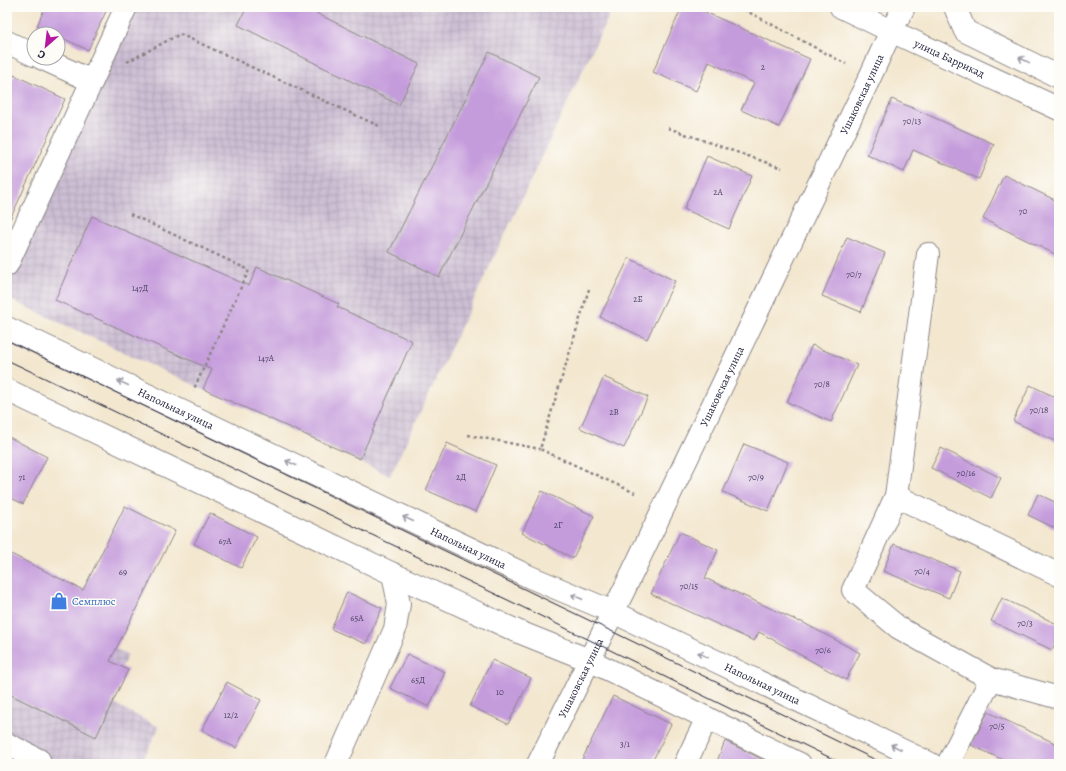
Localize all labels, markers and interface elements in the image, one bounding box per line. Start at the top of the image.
north arrow [26,26,66,66]
street label: улица Баррикад [911,35,988,81]
text: С [35,46,48,63]
street label: Ушаковская улица [836,51,887,137]
one-way arrow [1018,56,1030,63]
house number: 2 [761,61,766,73]
house number: 70/13 [903,115,921,127]
house number: 2А [713,186,724,198]
house number: 70 [1019,205,1027,217]
house number: 70/7 [846,268,862,280]
house number: 147Д [132,282,149,294]
house number: 2Б [633,293,643,305]
street label: Ушаковская улица [696,343,748,429]
house number: 147А [258,352,275,364]
house number: 70/8 [814,378,830,390]
one-way arrow [117,379,129,386]
street label: Напольная улица [135,384,217,433]
house number: 70/18 [1030,404,1048,416]
house number: 2В [609,406,619,418]
one-way arrow [285,459,297,466]
house number: 70/16 [957,467,975,479]
house number: 71 [19,471,25,483]
house number: 2Д [456,471,466,483]
house number: 70/9 [748,471,764,483]
one-way arrow [402,515,414,522]
house number: 2Г [554,519,563,531]
street label: Напольная улица [428,523,510,573]
house number: 67А [218,535,232,547]
house number: 70/4 [914,565,930,577]
house number: 69 [119,566,127,578]
house number: 70/15 [680,580,698,592]
shop icon: Семплюс [49,591,69,611]
one-way arrow [571,592,583,600]
place label: Семплюс [72,594,116,609]
house number: 65А [350,612,364,624]
house number: 70/3 [1017,617,1033,629]
street label: Ушаковская улица [554,635,607,720]
house number: 70/6 [815,644,831,656]
one-way arrow [697,651,709,658]
street label: Напольная улица [722,659,804,708]
house number: 65Д [411,674,425,686]
house number: 10 [496,686,504,698]
house number: 12/2 [224,709,239,721]
house number: 70/5 [989,720,1005,732]
house number: 3/1 [620,738,630,750]
one-way arrow [890,743,902,750]

